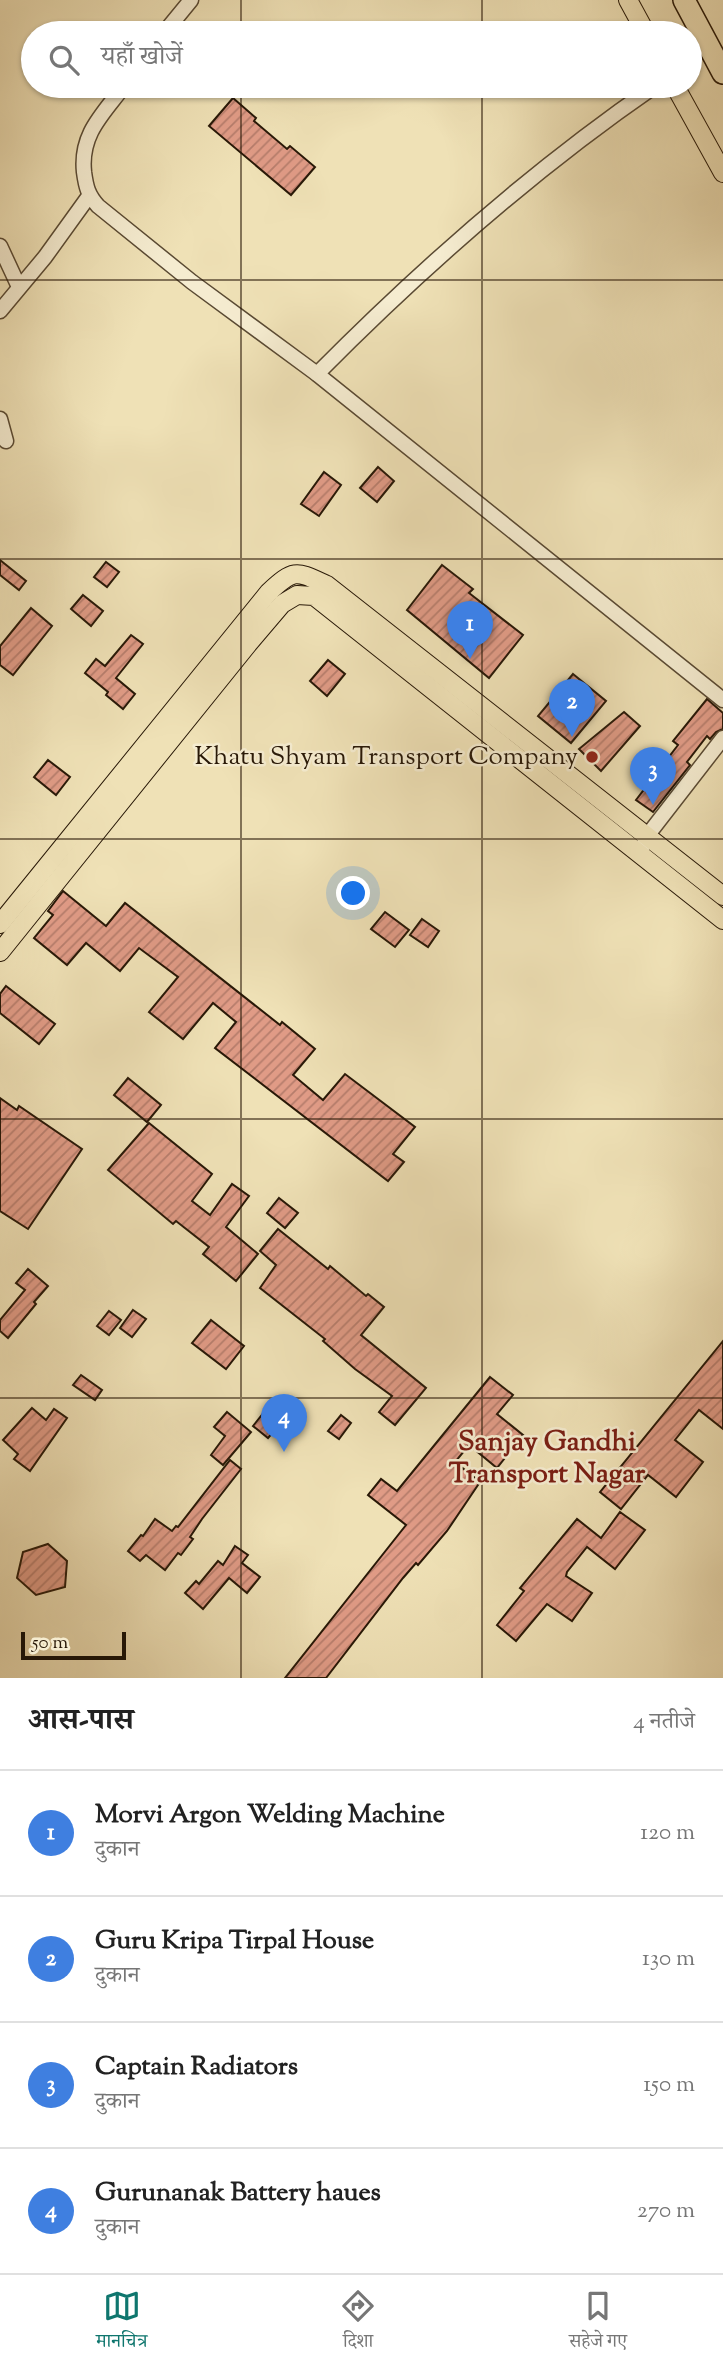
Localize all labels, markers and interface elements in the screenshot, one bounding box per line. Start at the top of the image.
search box [21,21,702,98]
text: यहाँ खोजें [101,39,183,76]
icon: search [45,41,83,79]
pin: 1 [447,601,493,659]
pin: 2 [549,679,595,737]
place label: Khatu Shyam Transport Company [194,739,578,776]
pin: 3 [630,747,676,805]
marker: Khatu Shyam Transport Company [584,749,600,765]
your location [336,876,370,910]
pin: 4 [261,1394,307,1452]
district label: Sanjay Gandhi Transport Nagar [449,1423,646,1495]
scale bar [21,1629,126,1661]
text: 50 m [32,1630,68,1657]
text: आस-पास [28,1700,134,1743]
text: 4 नतीजे [633,1706,695,1739]
text: Morvi Argon Welding Machine [95,1797,445,1834]
text: 1 [47,1817,55,1850]
text: 120 m [640,1817,695,1850]
text: दुकान [95,1834,139,1867]
text: Guru Kripa Tirpal House [95,1923,374,1960]
text: 2 [46,1943,56,1976]
text: 130 m [642,1943,695,1976]
text: दुकान [95,1960,139,1993]
text: Captain Radiators [95,2049,298,2086]
text: 3 [46,2069,56,2102]
text: 150 m [643,2069,695,2102]
text: दुकान [95,2086,139,2119]
text: Gurunanak Battery haues [95,2175,381,2212]
text: 4 [45,2195,57,2228]
text: 270 m [637,2195,695,2228]
text: दुकान [95,2212,139,2245]
tab: मानचित्र [96,2287,147,2359]
tab: दिशा [339,2287,377,2359]
tab: सहेजे गए [569,2287,627,2359]

